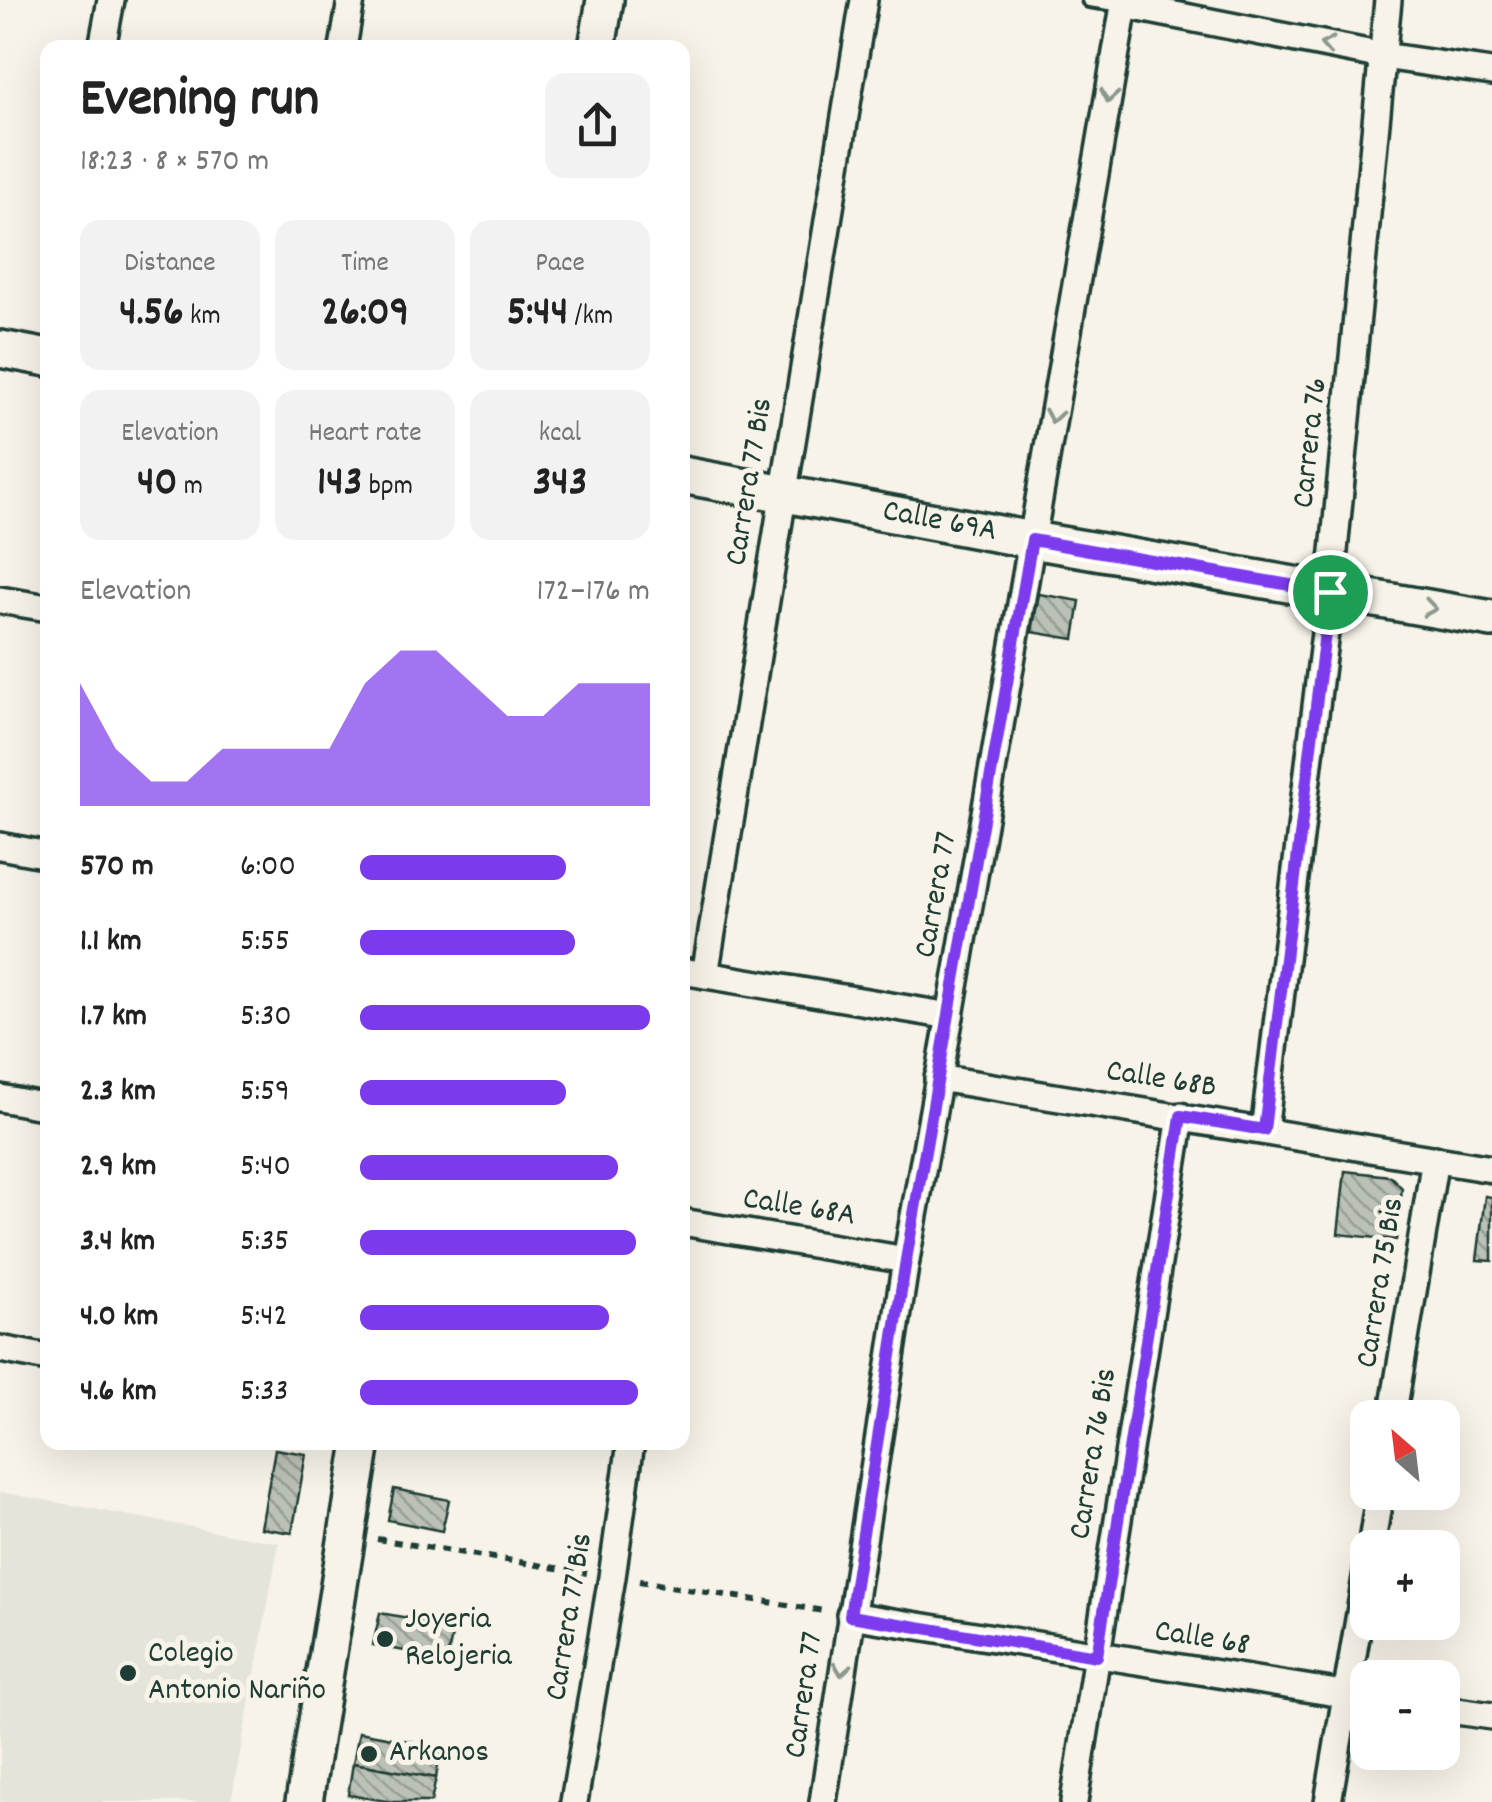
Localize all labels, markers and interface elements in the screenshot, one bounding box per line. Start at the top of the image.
one-way arrow [1319,35,1336,56]
text: Evening run [80,63,319,142]
button: share [545,73,650,178]
one-way arrow [1099,88,1120,104]
text: 18:23 · 8 × 570 m [80,140,269,186]
text: Distance [124,245,216,285]
text: Time [341,245,389,285]
text: Pace [535,245,585,285]
text: 4.56 [119,285,184,345]
text: 26:09 [321,285,409,345]
text: 5:44 [507,285,568,345]
text: km [184,298,221,338]
text: /km [568,298,613,338]
street label: Carrera 76 [1282,376,1342,510]
street label: Carrera 77 Bis [715,395,787,569]
one-way arrow [1043,408,1064,425]
text: Elevation [121,415,219,455]
text: Heart rate [308,415,422,455]
text: kcal [539,415,581,455]
text: 40 [137,455,177,515]
text: 143 [317,455,362,515]
text: 343 [533,455,587,515]
text: m [177,468,203,508]
text: bpm [362,468,413,508]
street label: Calle 69A [879,490,1000,556]
pin [1288,550,1373,635]
icon: arrive [1303,565,1358,620]
text: Elevation [80,570,191,616]
text: 172–176 m [537,570,650,616]
one-way arrow [1421,597,1438,618]
street label: Carrera 77 [904,828,972,962]
text: 570 m [80,845,154,891]
text: 6:00 [240,845,296,891]
text: 1.1 km [80,920,142,966]
text: 5:55 [240,920,290,966]
text: 1.7 km [80,995,147,1041]
text: 5:30 [240,995,292,1041]
street label: Calle 68B [1103,1050,1219,1112]
text: 2.3 km [80,1070,156,1116]
text: 5:59 [240,1070,290,1116]
text: 2.9 km [80,1145,156,1191]
text: 5:40 [240,1145,291,1191]
street label: Calle 68A [739,1177,859,1241]
street label: Carrera 75 Bis [1346,1195,1418,1371]
text: 3.4 km [80,1220,155,1266]
text: 5:35 [240,1220,289,1266]
text: 4.0 km [80,1295,158,1341]
text: 5:42 [240,1295,287,1341]
street label: Carrera 76 Bis [1059,1365,1131,1543]
text: 4.6 km [80,1370,157,1416]
text: 5:33 [240,1370,289,1416]
north arrow [1350,1400,1460,1510]
map controls [1350,1400,1460,1770]
street label: Carrera 77 Bis [535,1530,607,1704]
button: + [1350,1530,1460,1640]
place label: Joyeria Relojeria [405,1598,513,1681]
street label: Calle 68 [1151,1610,1253,1670]
marker: Joyeria Relojeria [374,1628,396,1650]
street label: Carrera 77 [774,1629,838,1761]
place label: Colegio Antonio Nariño [148,1632,326,1715]
one-way arrow [833,1660,854,1677]
button: − [1350,1660,1460,1770]
marker: Colegio Antonio Nariño [117,1662,139,1684]
place label: Arkanos [389,1731,489,1777]
marker: Arkanos [358,1743,380,1765]

